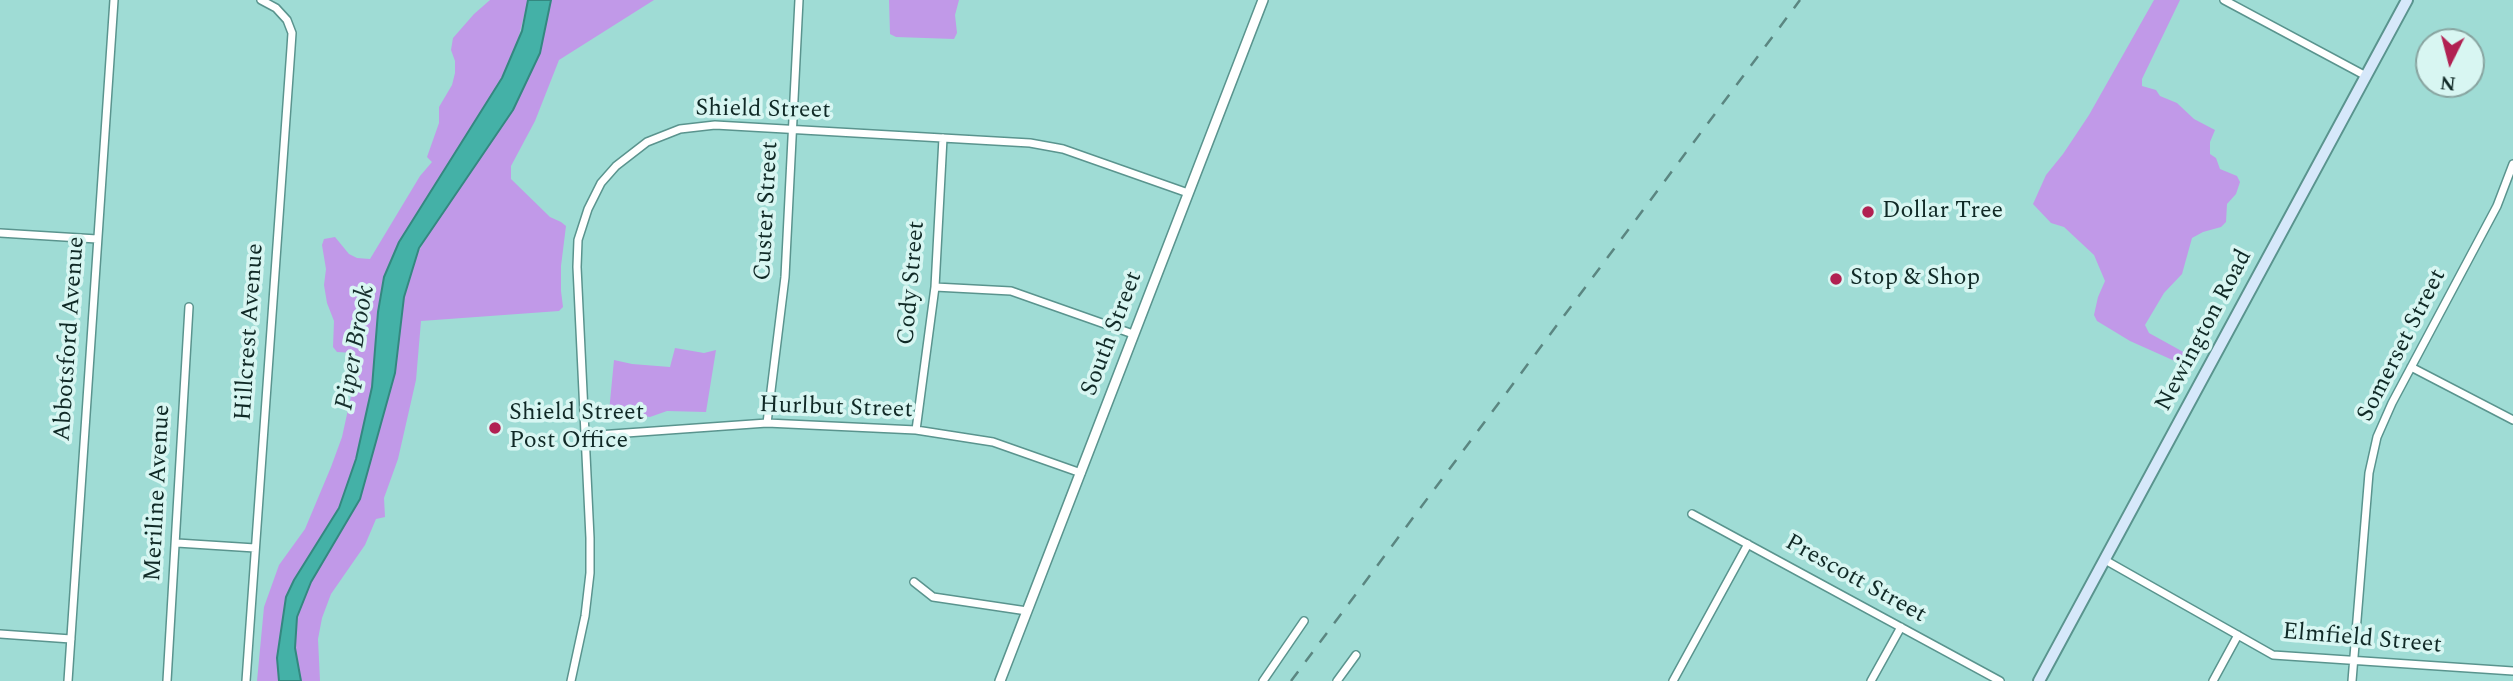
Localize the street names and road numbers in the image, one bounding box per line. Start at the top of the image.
street label: Shield Street [695,95,831,127]
street label: Custer Street [750,141,786,281]
street label: Cody Street [893,220,933,346]
street label: Abbotsford Avenue [49,235,93,443]
street label: Hillcrest Avenue [230,242,272,422]
street label: Newington Road [2150,245,2260,417]
street label: Somerset Street [2352,265,2454,427]
street label: South Street [1076,268,1150,400]
street label: Hurlbut Street [759,392,913,426]
street label: Meriline Avenue [140,404,178,582]
street label: Prescott Street [1779,529,1931,631]
street label: Elmfield Street [2281,619,2443,661]

